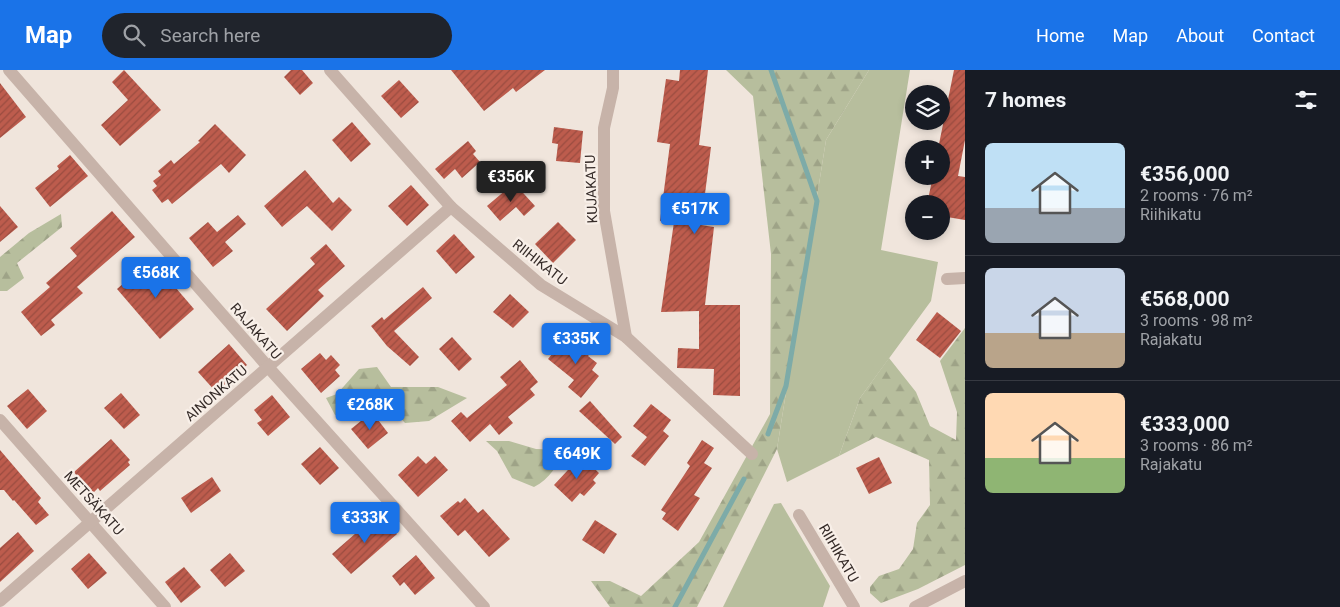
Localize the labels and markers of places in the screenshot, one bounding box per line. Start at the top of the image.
pin: €356K [476,160,546,203]
pin: €517K [660,192,730,235]
pin: €568K [121,256,191,299]
pin: €335K [541,322,611,365]
pin: €268K [335,388,405,431]
pin: €649K [542,438,612,480]
pin: €333K [330,502,400,544]

